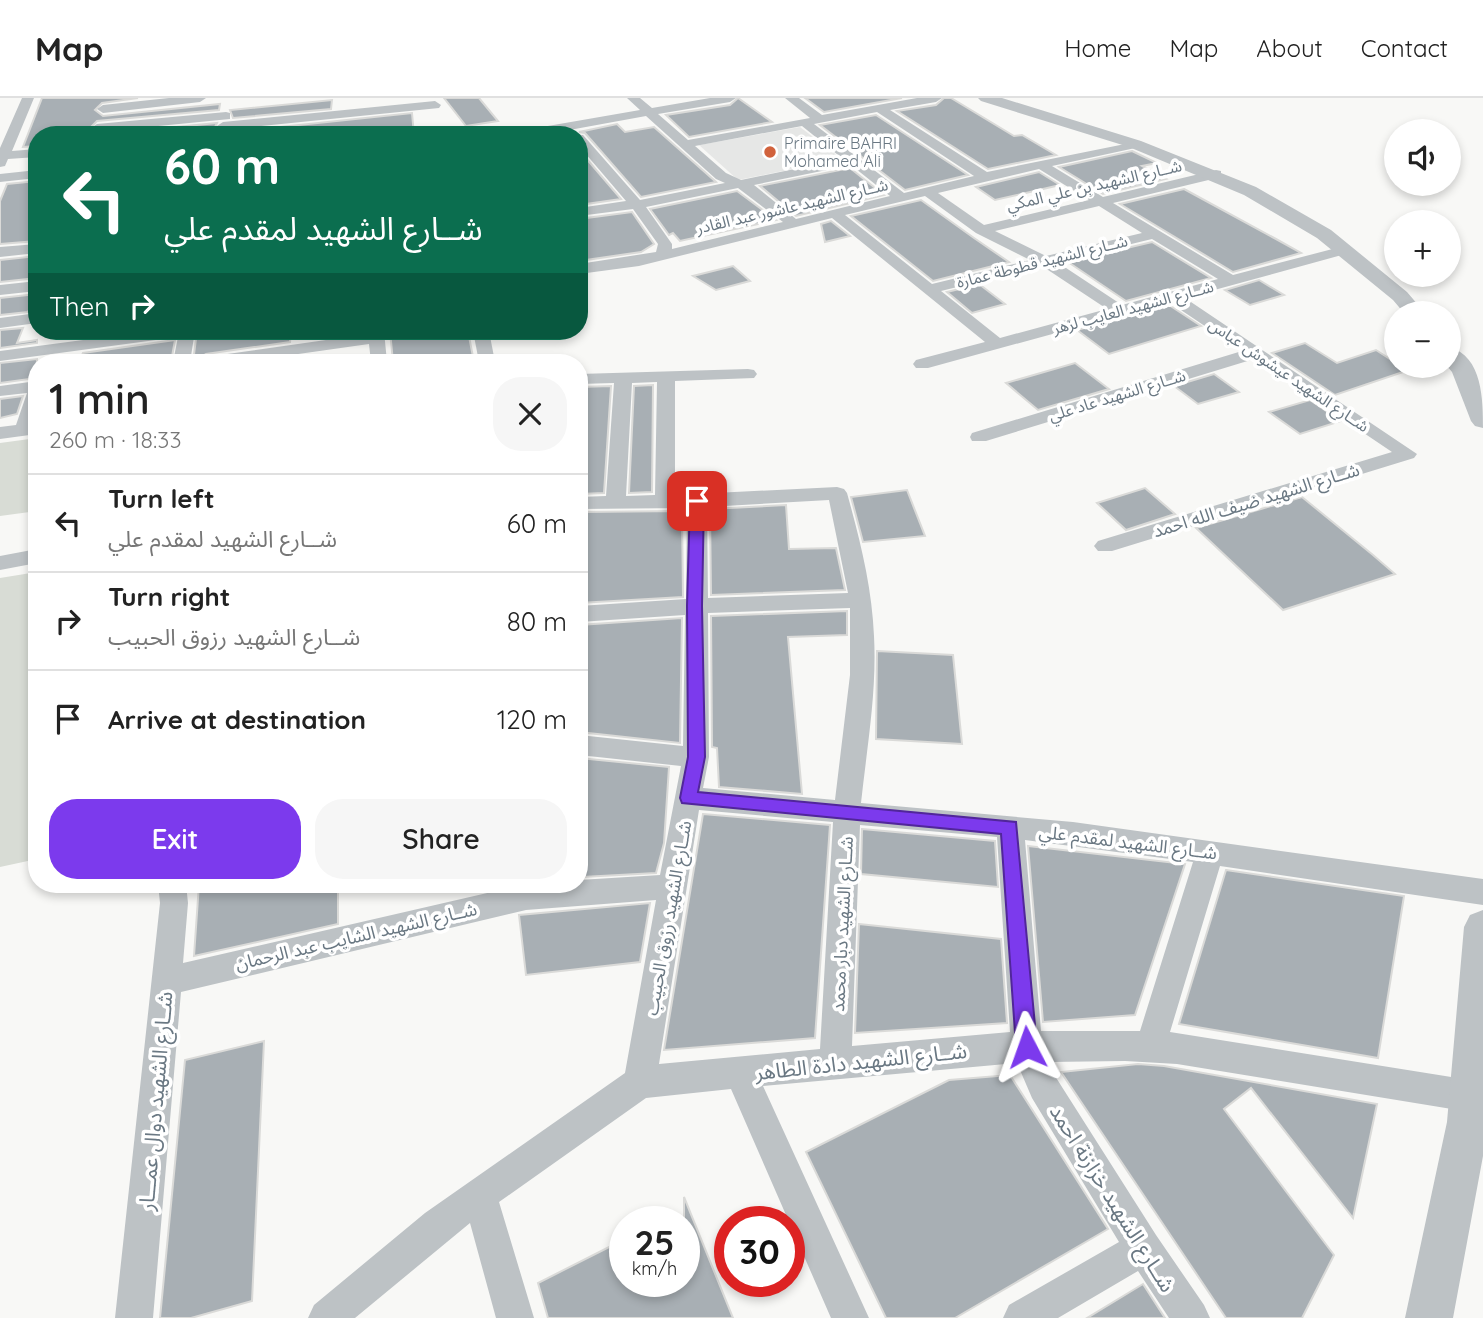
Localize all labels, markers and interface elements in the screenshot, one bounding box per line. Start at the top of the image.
text: Map [35,28,103,69]
text: Home [1064,33,1131,63]
text: Map [1169,33,1218,63]
text: About [1256,33,1323,63]
text: Contact [1361,33,1448,63]
map controls [1384,119,1461,378]
button: sound [1384,119,1461,196]
place label: Primaire BAHRI Mohamed Ali [784,133,897,171]
text: 60 m [164,135,280,196]
marker: Primaire BAHRI Mohamed Ali [762,144,778,160]
icon: left [49,154,140,245]
street label: شــارع الشهيد بن علي المكي [1004,155,1184,218]
street label: شــارع الشهيد عاشور عبد القادر [693,174,891,241]
text: شــارع الشهيد لمقدم علي [164,208,483,248]
button: + [1384,210,1461,287]
street label: شــارع الشهيد قطوطة عمارة [954,230,1130,295]
street label: شــارع الشهيد العايب لزهر [1049,276,1216,341]
icon: right [123,287,161,325]
text: Then [49,290,109,323]
button: − [1384,301,1461,378]
street label: شــارع الشهيد عيشوش عباس [1203,314,1373,439]
street label: شــارع الشهيد عاد علي [1046,365,1189,428]
text: 1 min [49,372,150,425]
button: close [493,377,567,451]
text: 260 m · 18:33 [49,425,181,454]
street label: شــارع الشهيد ضيف الله احمد [1150,458,1363,545]
pin [667,471,727,531]
text: Turn left [108,482,215,515]
icon: arrive [678,482,716,520]
icon: left [49,504,87,542]
text: 60 m [507,507,567,540]
text: شــارع الشهيد لمقدم علي [108,524,337,553]
text: Turn right [108,580,230,613]
icon: right [49,602,87,640]
text: 80 m [507,605,567,638]
text: شــارع الشهيد رزوق الحبيب [108,622,360,651]
icon: arrive [49,700,87,738]
text: Arrive at destination [108,703,366,736]
text: 120 m [497,703,567,736]
button: Exit [49,799,301,879]
button: Share [315,799,567,879]
street label: شــارع الشهيد رزوق الحبيب [640,819,699,1018]
street label: شــارع الشهيد لمقدم علي [1037,820,1218,867]
street label: شــارع الشهيد دبار محمد [826,836,861,1012]
street label: شــارع الشهيد الشايب عبد الرحمان [233,897,480,978]
street label: شــارع الشهيد دوال عمـــار [132,990,181,1213]
position arrow [990,1010,1064,1084]
street label: شــارع الشهيد دادة الطاهر [753,1037,969,1088]
street label: شــارع الشهيد خزازنة احمد [1042,1099,1181,1298]
speed limit sign: 30 [714,1206,805,1297]
text: 25 [634,1220,675,1264]
text: km/h [632,1257,677,1280]

